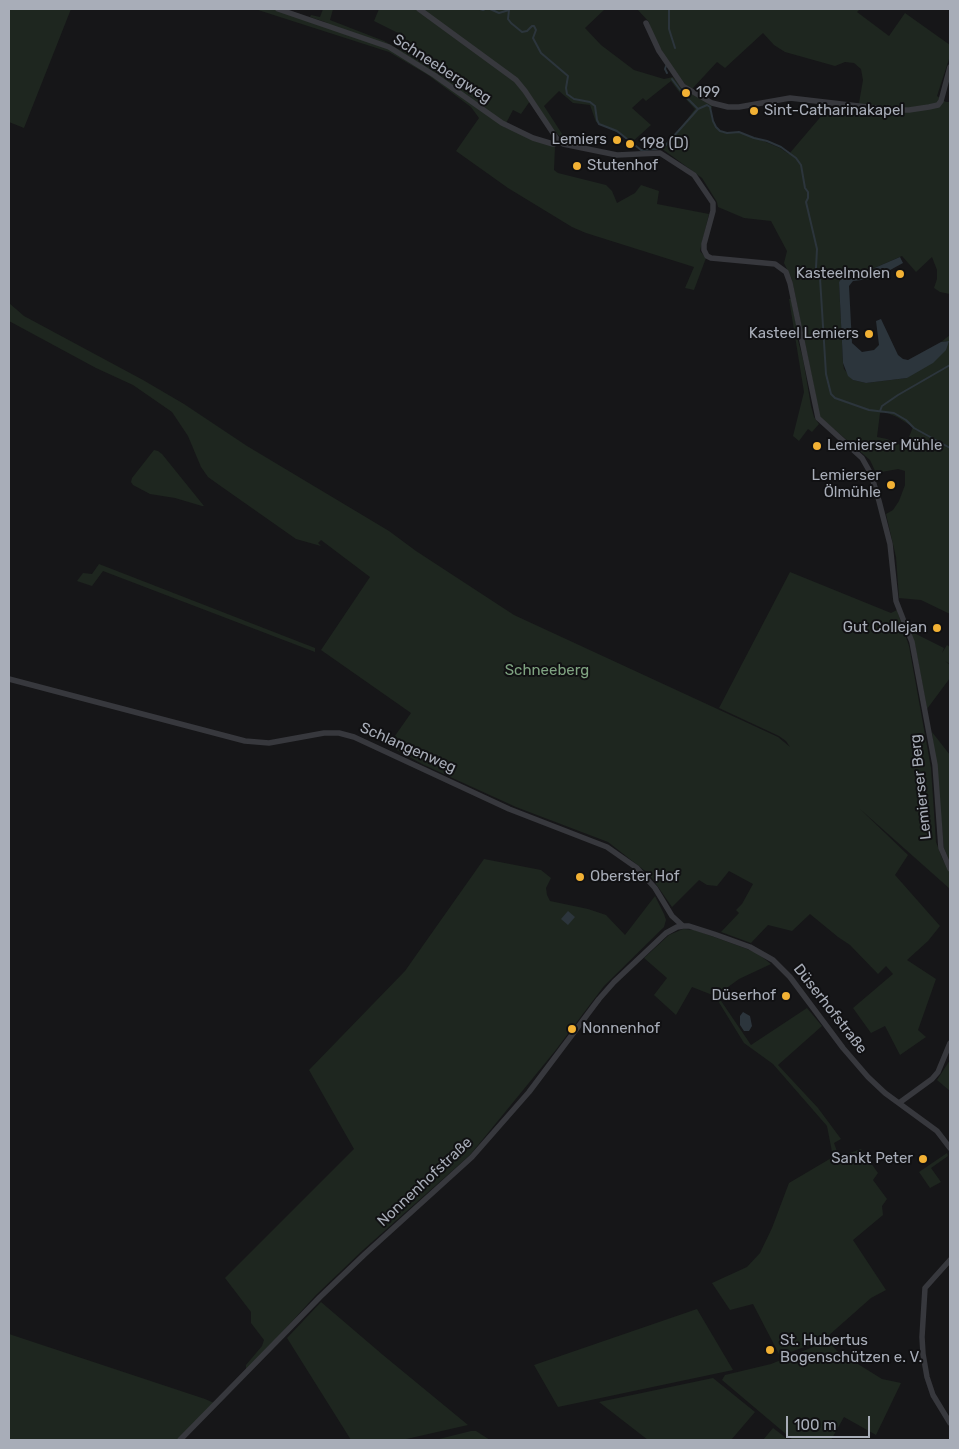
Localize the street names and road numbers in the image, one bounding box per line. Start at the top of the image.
street label: Schneebergweg [389,31,495,107]
street label: Schlangenweg [357,719,459,777]
street label: Lemierser Berg [907,733,935,841]
street label: Düserhofstraße [789,960,871,1058]
street label: Nonnenhofstraße [374,1134,476,1230]

